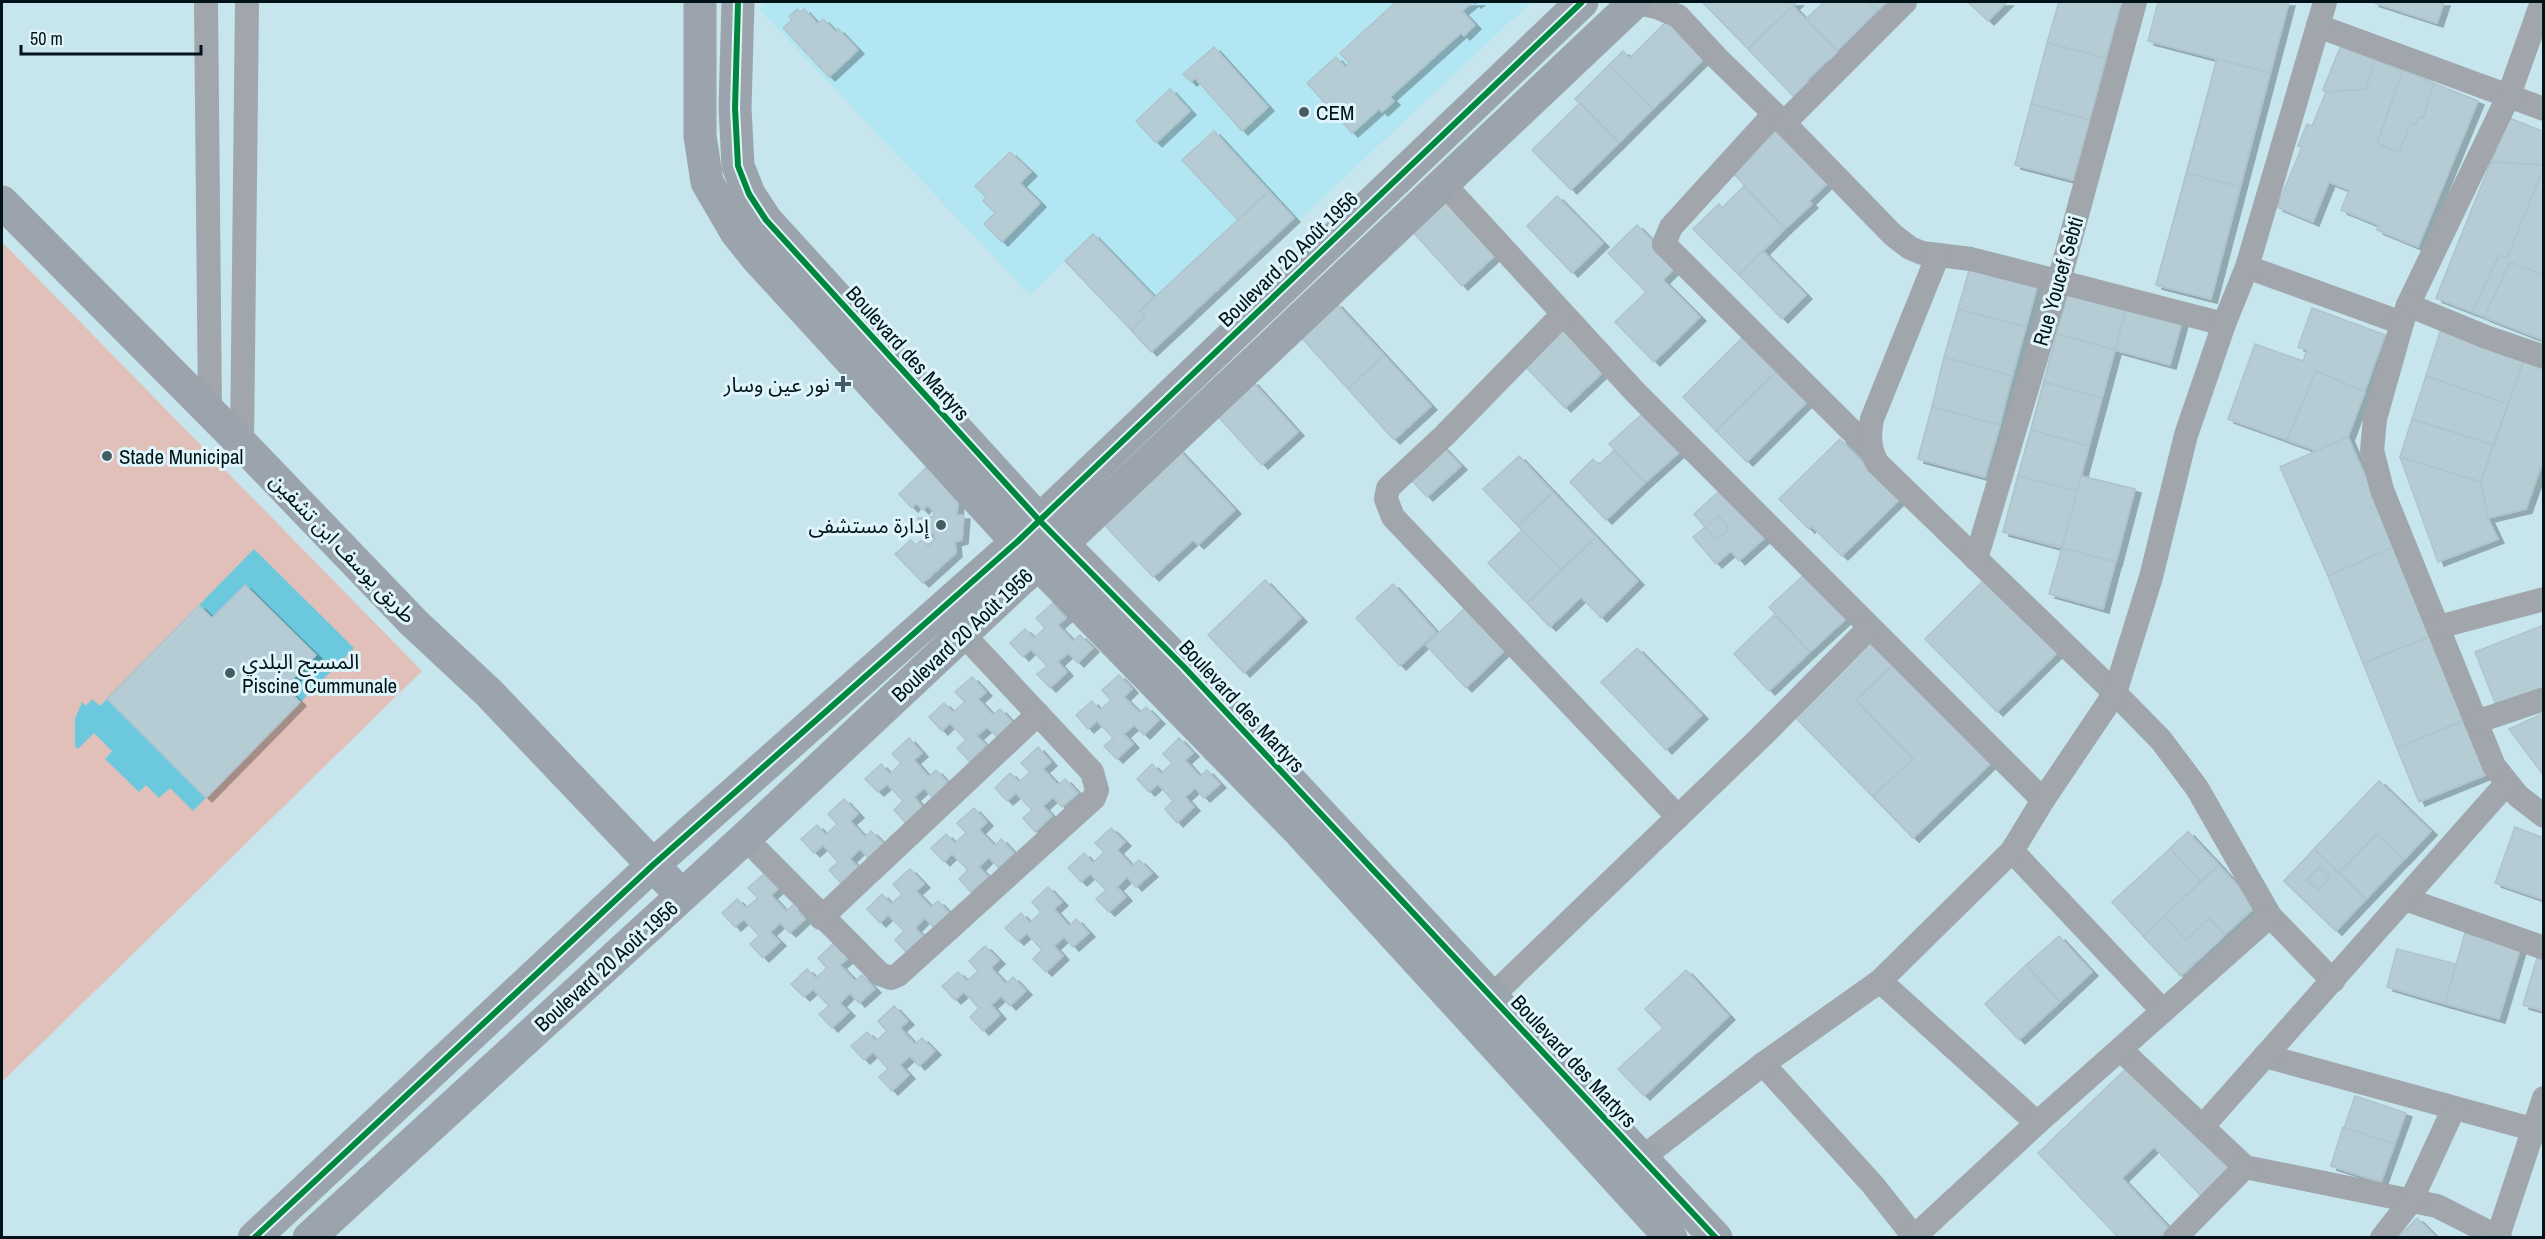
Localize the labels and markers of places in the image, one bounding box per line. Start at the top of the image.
place label: CEM [1316,98,1354,127]
marker: CEM [1297,105,1311,119]
place label: نور عين وسار [723,370,830,399]
marker: نور عين وسار [834,375,852,393]
place label: Stade Municipal [119,442,243,471]
marker: Stade Municipal [100,449,114,463]
place label: إدارة مستشفى [808,511,930,540]
marker: إدارة مستشفى [934,518,948,532]
place label: المسبح البلدي Piscine Cummunale [242,647,397,700]
marker: المسبح البلدي Piscine Cummunale [223,666,237,680]

